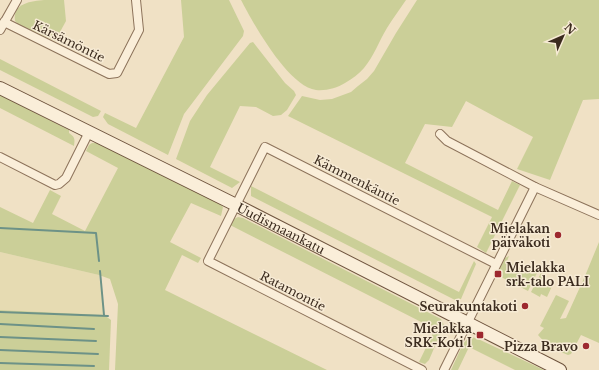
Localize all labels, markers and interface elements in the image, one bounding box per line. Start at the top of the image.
north arrow [543,16,583,56]
street label: Kärsämöntie [31,17,108,65]
text: N [561,20,579,38]
street label: Kämmenkäntie [311,152,403,208]
street label: Uudismaankatu [235,199,328,257]
place label: Mielakan päiväkoti [490,221,551,250]
marker: Mielakan päiväkoti [553,230,563,240]
place label: Mielakka srk-talo PALI [506,260,589,289]
street label: Ratamontie [258,268,328,314]
marker: Mielakka srk-talo PALI [493,269,503,279]
place label: Seurakuntakoti [419,299,518,314]
marker: Seurakuntakoti [520,301,530,311]
place label: Mielakka SRK-Koti I [405,321,472,350]
marker: Mielakka SRK-Koti I [475,330,485,340]
place label: Pizza Bravo [504,339,578,354]
marker: Pizza Bravo [581,341,591,351]

